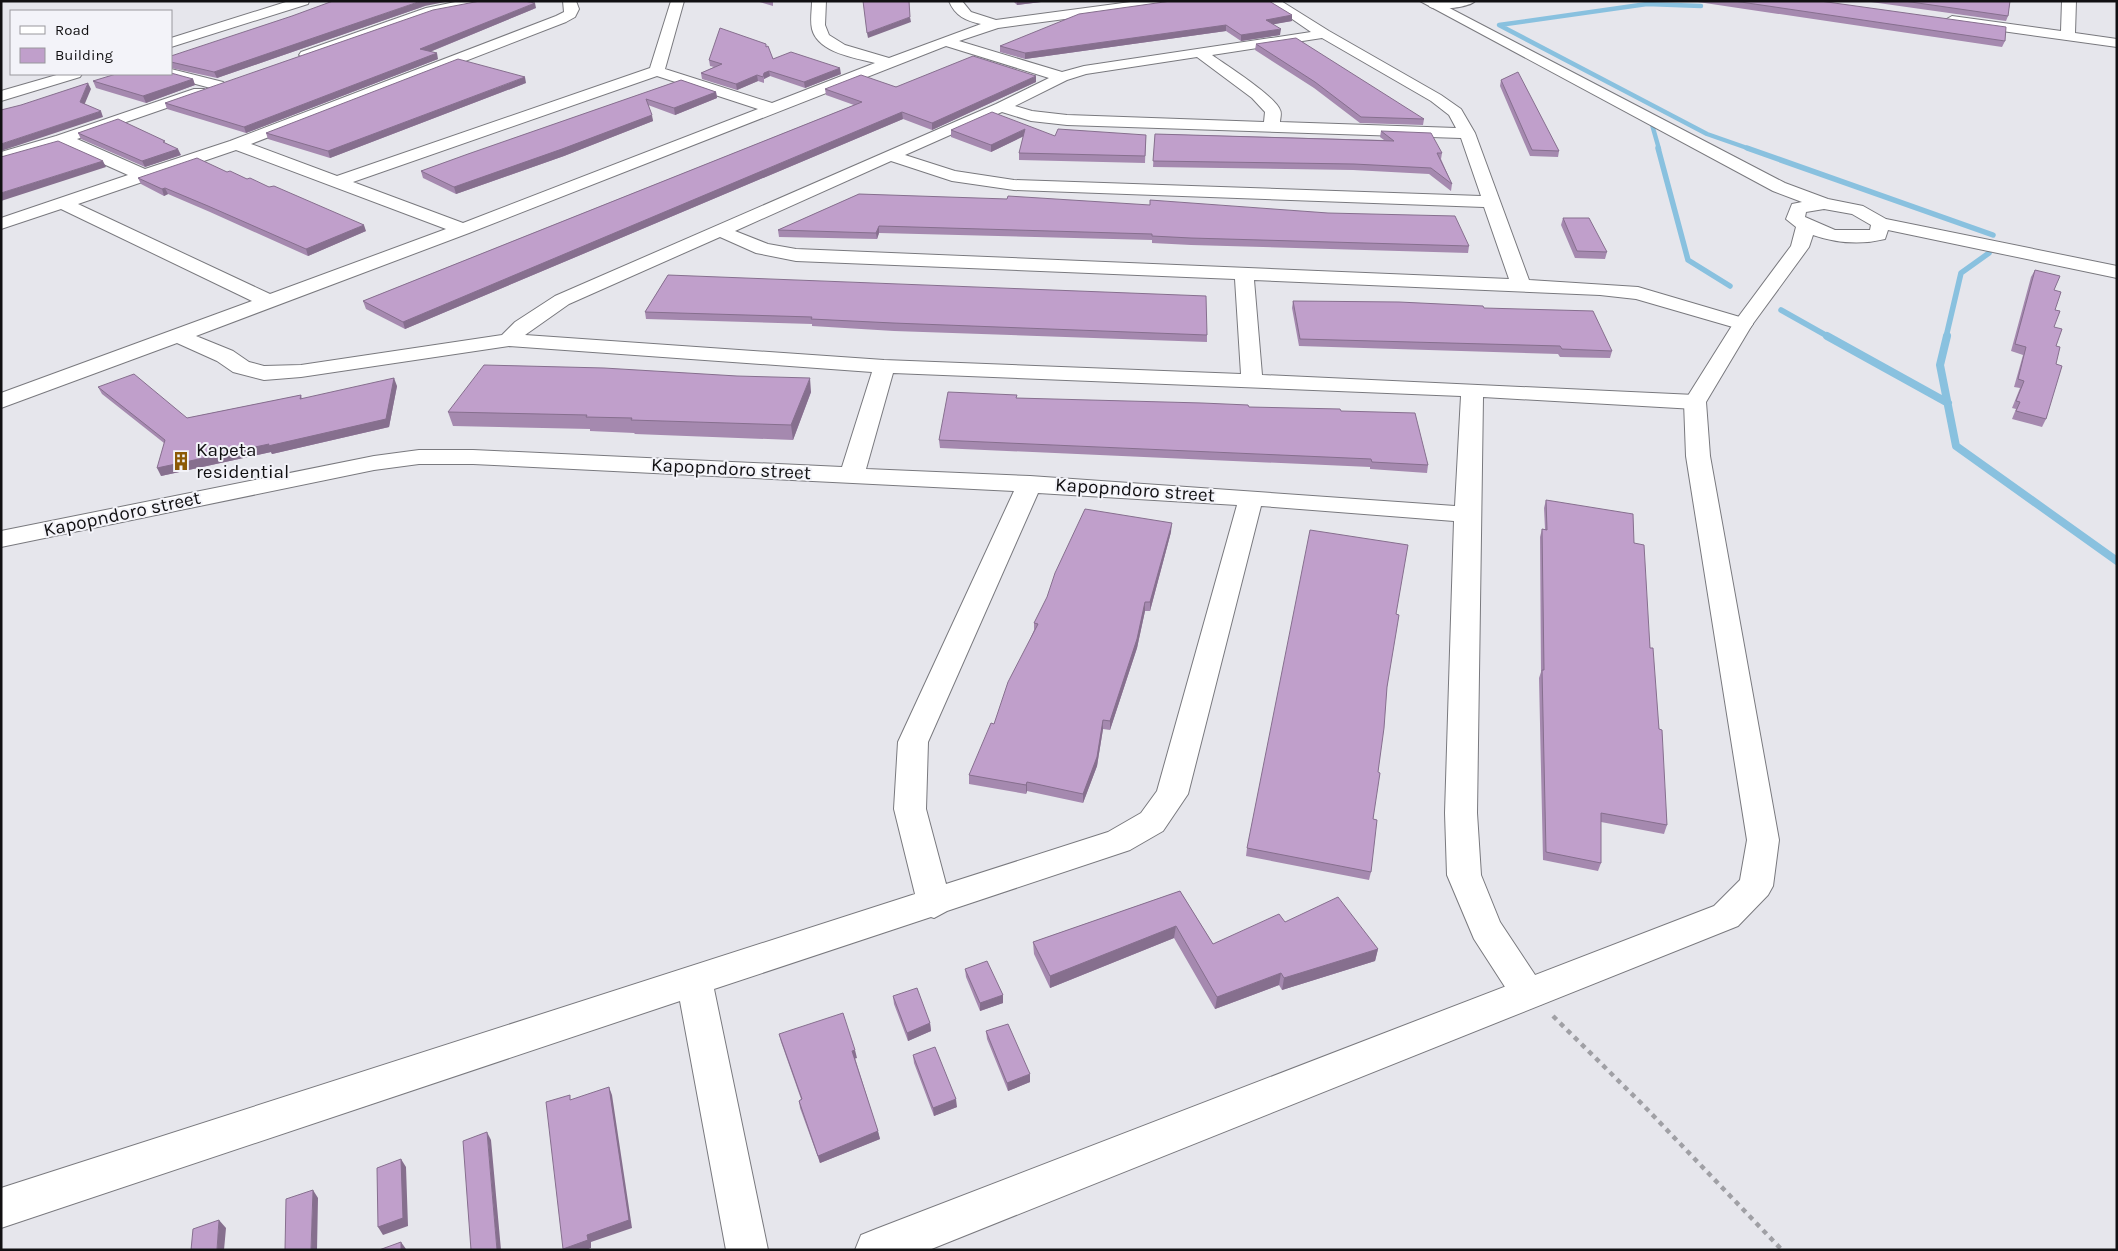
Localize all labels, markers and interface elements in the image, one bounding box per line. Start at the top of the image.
legend [10,10,172,75]
text: Road [55,21,90,39]
text: Building [55,46,113,64]
place label: Kapeta residential [196,439,289,483]
building icon: Kapeta residential [170,450,192,472]
street label: Kapopndoro street [650,454,812,484]
street label: Kapopndoro street [1054,473,1216,507]
street label: Kapopndoro street [41,487,203,541]

